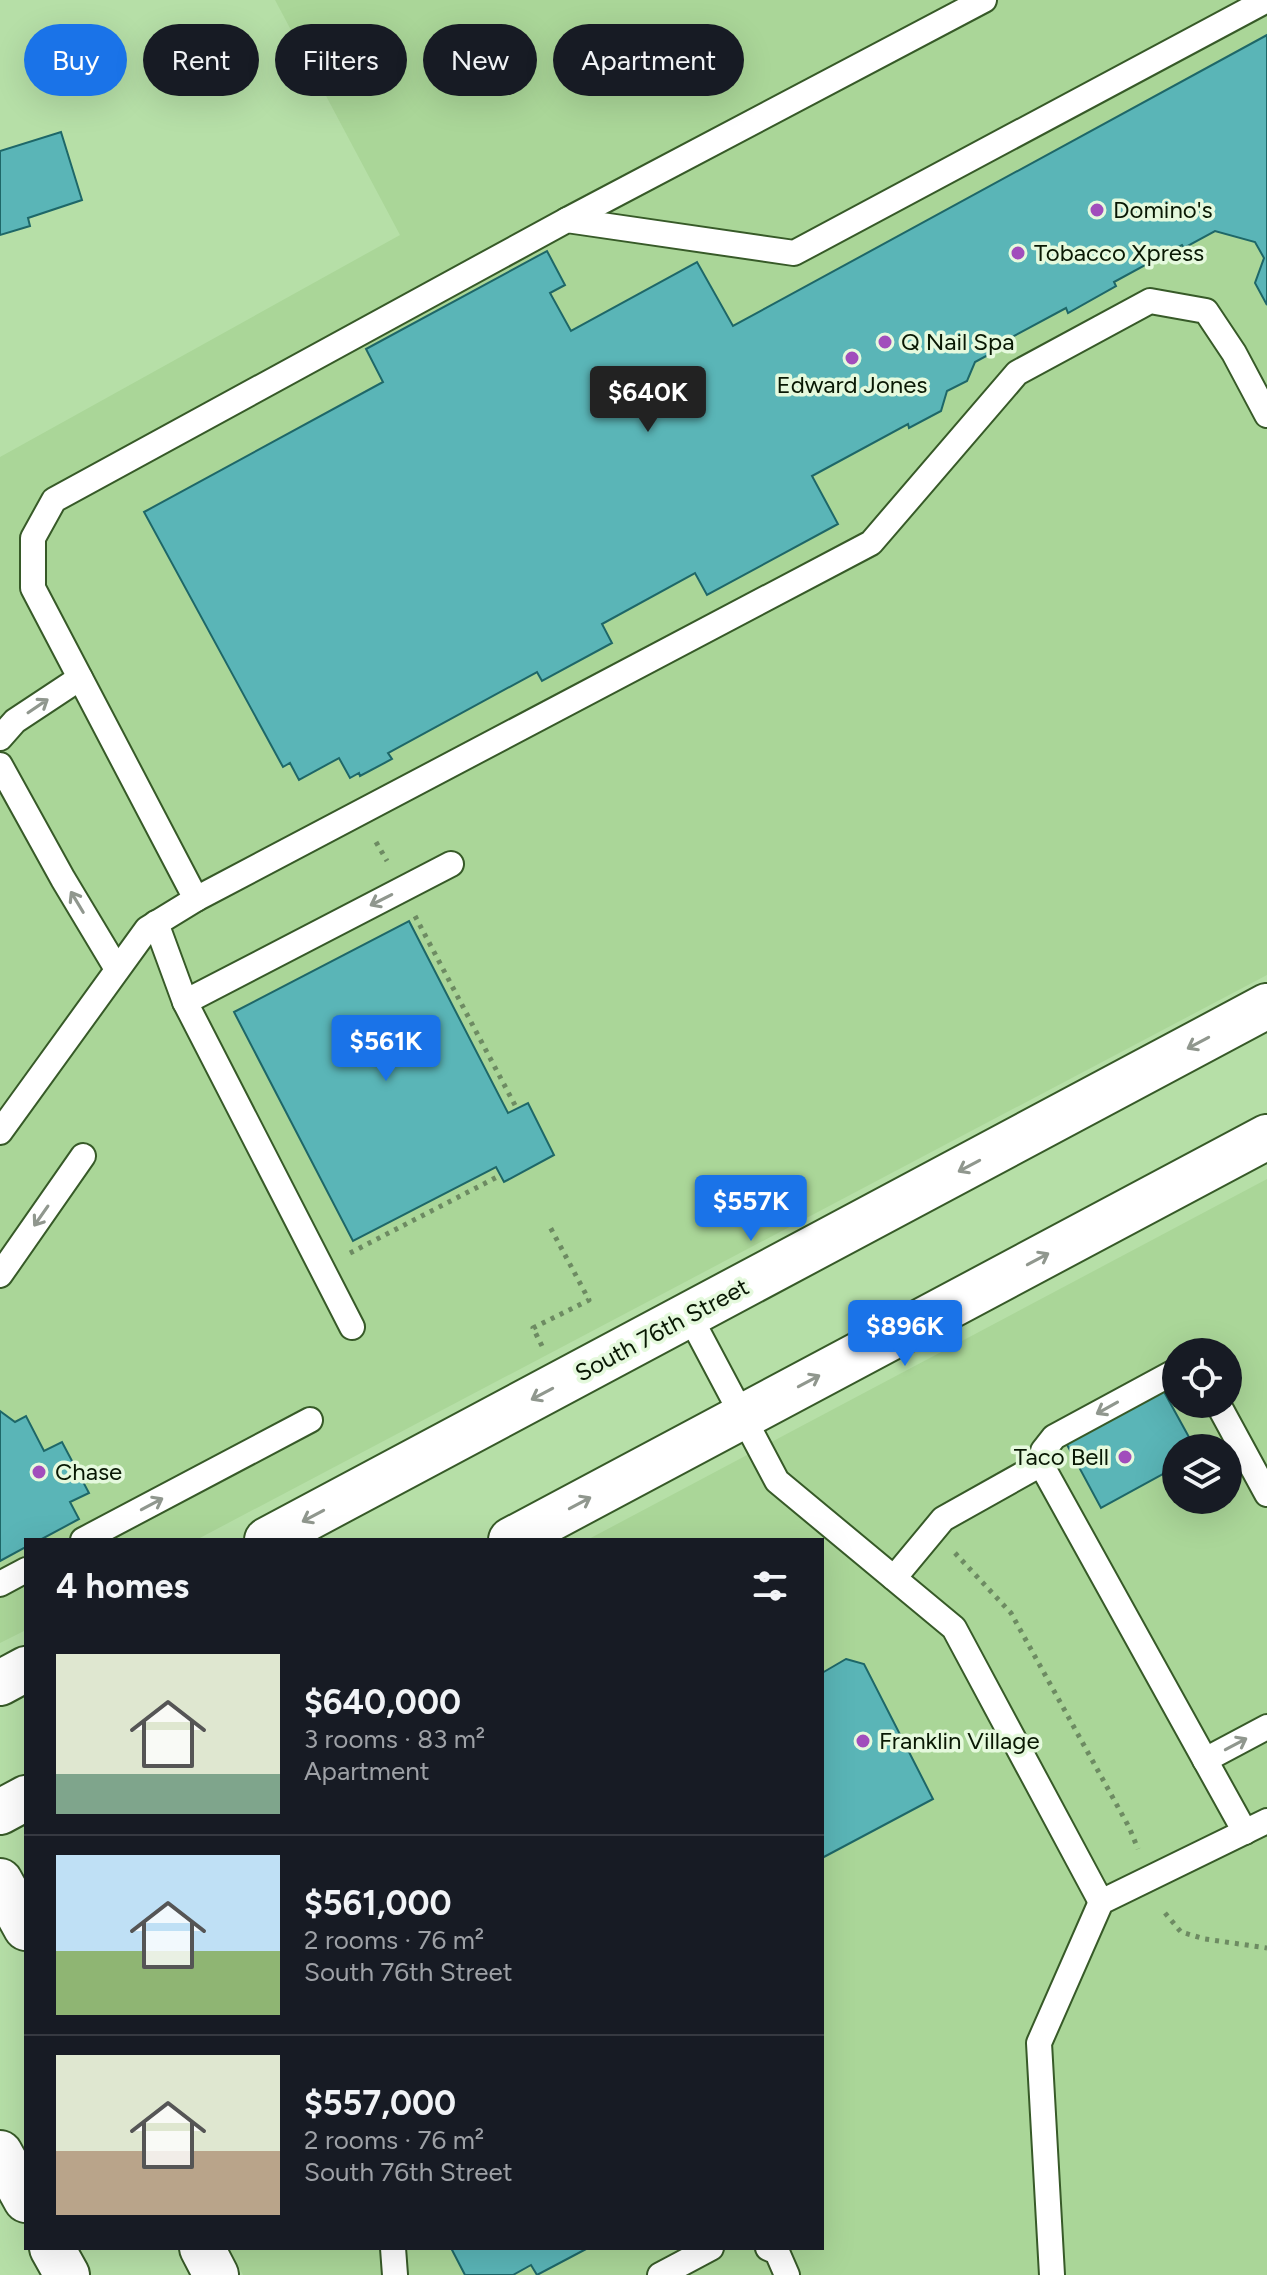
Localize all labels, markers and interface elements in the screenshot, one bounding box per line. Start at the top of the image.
chip: Buy [24,24,127,96]
chip: Rent [143,24,259,96]
chip: Filters [275,24,407,96]
chip: New [423,24,537,96]
chip: Apartment [553,24,744,96]
place label: Domino's [1113,195,1213,224]
marker: Domino's [1088,201,1106,219]
place label: Tobacco Xpress [1034,238,1204,267]
marker: Tobacco Xpress [1009,244,1027,262]
place label: Q Nail Spa [901,327,1014,356]
marker: Q Nail Spa [876,333,894,351]
marker: Edward Jones [843,349,861,367]
pin: $640K [592,366,704,434]
place label: Edward Jones [776,370,928,399]
text: $640K [608,376,688,408]
one-way arrow [26,698,49,714]
one-way arrow [69,891,85,914]
one-way arrow [370,893,394,909]
pin: $561K [330,1015,442,1083]
text: $561K [350,1025,422,1057]
one-way arrow [1187,1036,1211,1051]
one-way arrow [958,1158,981,1174]
pin: $557K [695,1175,807,1243]
text: $557K [713,1185,789,1217]
one-way arrow [33,1204,49,1226]
one-way arrow [1026,1250,1050,1266]
street label: South 76th Street [570,1272,754,1388]
pin: $896K [849,1300,961,1368]
text: $896K [866,1310,944,1342]
map controls [1162,1338,1242,1514]
button: locate [1162,1338,1242,1418]
one-way arrow [797,1373,820,1389]
one-way arrow [531,1386,554,1402]
one-way arrow [1096,1400,1119,1416]
button: layers [1162,1434,1242,1514]
place label: Taco Bell [1014,1442,1109,1471]
marker: Taco Bell [1116,1448,1134,1466]
place label: Chase [55,1457,122,1486]
marker: Chase [30,1463,48,1481]
one-way arrow [140,1495,163,1511]
one-way arrow [567,1495,591,1511]
one-way arrow [301,1508,325,1524]
icon: filters [748,1564,792,1608]
text: 4 homes [56,1566,189,1607]
text: $640,000 [304,1682,461,1723]
icon: home [120,1686,216,1782]
text: 3 rooms · 83 m² [304,1723,485,1755]
place label: Franklin Village [879,1726,1040,1755]
marker: Franklin Village [854,1732,872,1750]
one-way arrow [1224,1736,1247,1752]
text: Apartment [304,1755,430,1787]
text: $561,000 [304,1883,452,1924]
icon: home [120,1887,216,1983]
text: 2 rooms · 76 m² [304,1924,484,1956]
text: South 76th Street [304,1956,513,1988]
text: $557,000 [304,2083,456,2124]
icon: home [120,2087,216,2183]
text: 2 rooms · 76 m² [304,2124,484,2156]
text: South 76th Street [304,2156,513,2188]

